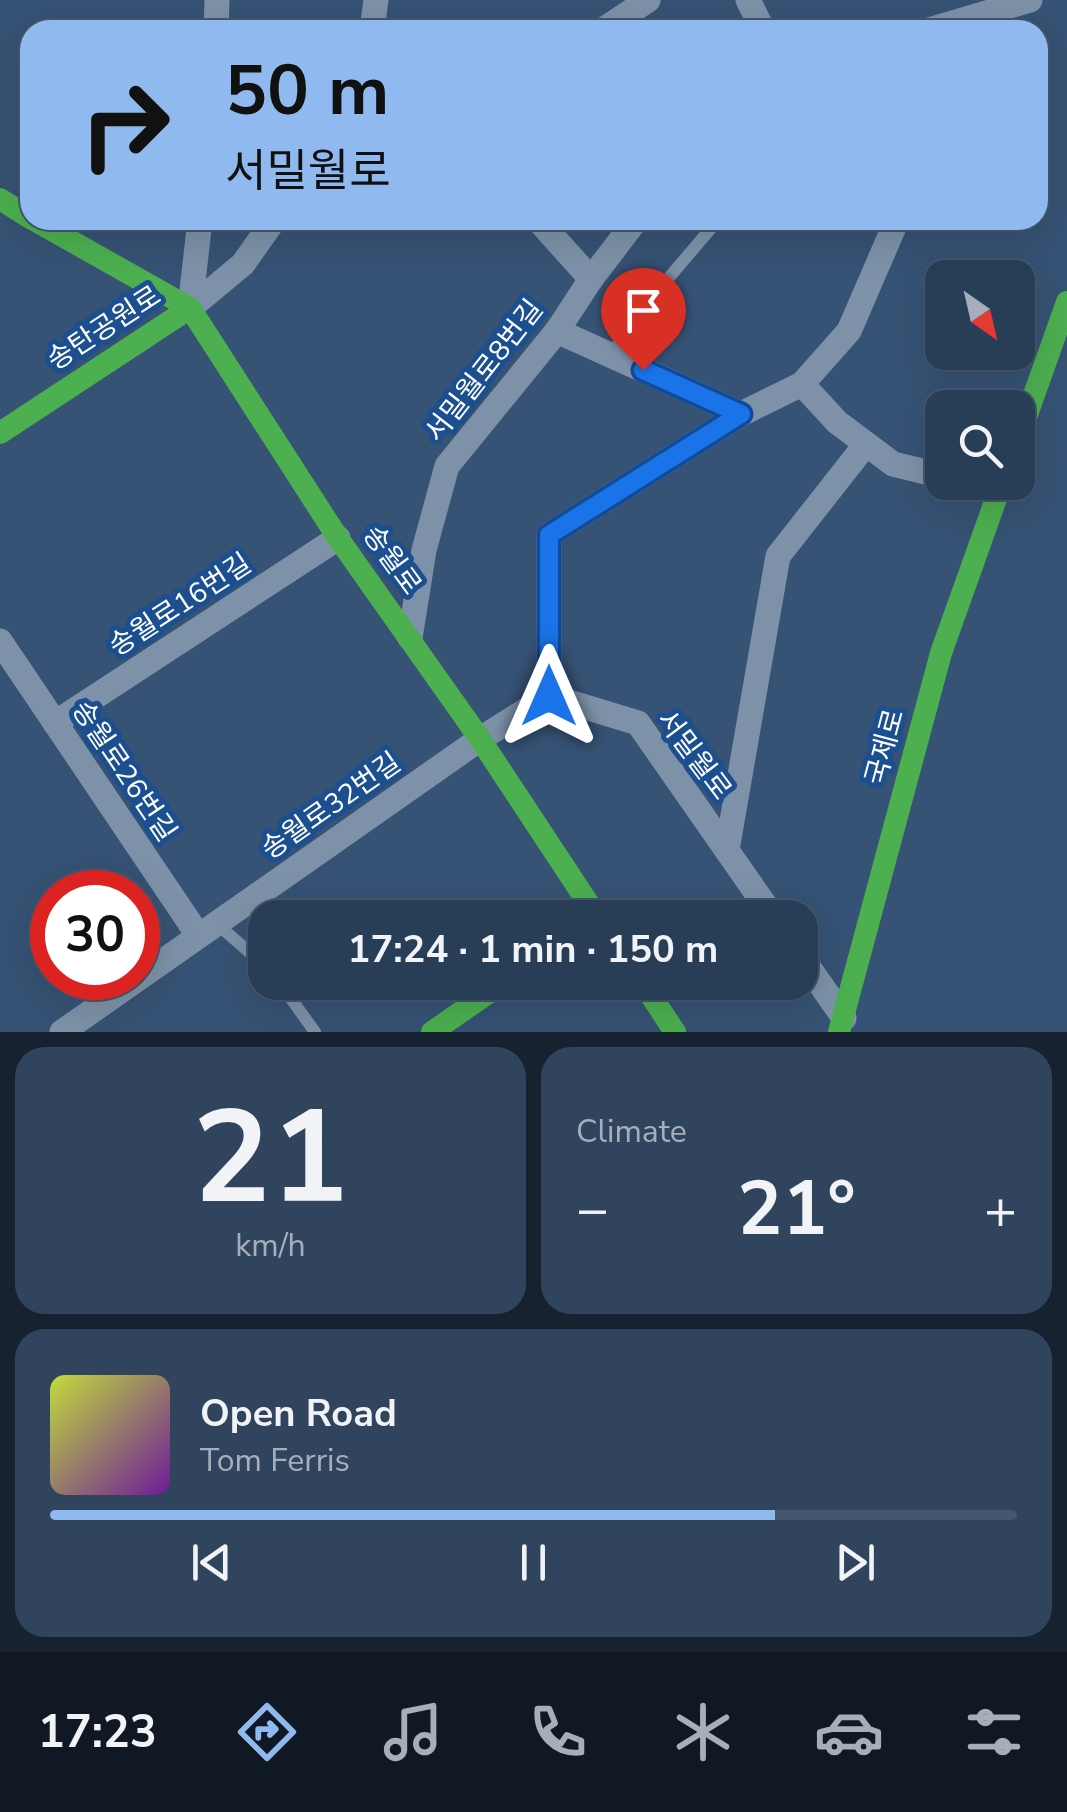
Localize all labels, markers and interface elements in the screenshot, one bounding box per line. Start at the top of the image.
text: 50 m [225,43,389,139]
icon: right [60,60,190,190]
text: 서밀월로 [225,141,391,202]
north arrow [925,260,1035,370]
map controls [925,260,1035,500]
pin [601,268,686,371]
street label: 송탄공원로 [40,277,168,379]
icon: arrive [616,283,671,338]
street label: 서밀월로8번길 [416,292,552,450]
button: search [925,390,1035,500]
street label: 송월로 [354,518,430,602]
street label: 송월로16번길 [102,545,258,665]
position arrow [497,644,601,748]
street label: 송월로26번길 [63,693,185,849]
street label: 서밀월로 [648,702,740,808]
street label: 국제로 [857,705,913,789]
street label: 송월로32번길 [254,744,408,868]
speed limit sign: 30 [30,870,160,1000]
text: 17:24 · 1 min · 150 m [348,924,718,975]
text: 21 [192,1070,349,1247]
text: Climate [576,1110,687,1153]
text: 21° [737,1158,856,1260]
text: − [576,1172,609,1247]
text: + [984,1172,1017,1247]
text: km/h [235,1224,306,1267]
text: Open Road [200,1388,397,1439]
text: Tom Ferris [200,1439,350,1482]
icon: previous [184,1535,239,1590]
icon: pause [506,1535,561,1590]
icon: next [828,1535,883,1590]
icon: directions [232,1697,302,1767]
icon: music [378,1697,448,1767]
icon: phone [523,1697,593,1767]
icon: climate [668,1697,738,1767]
icon: car [814,1697,884,1767]
icon: filters [959,1697,1029,1767]
text: 17:23 [38,1702,157,1763]

